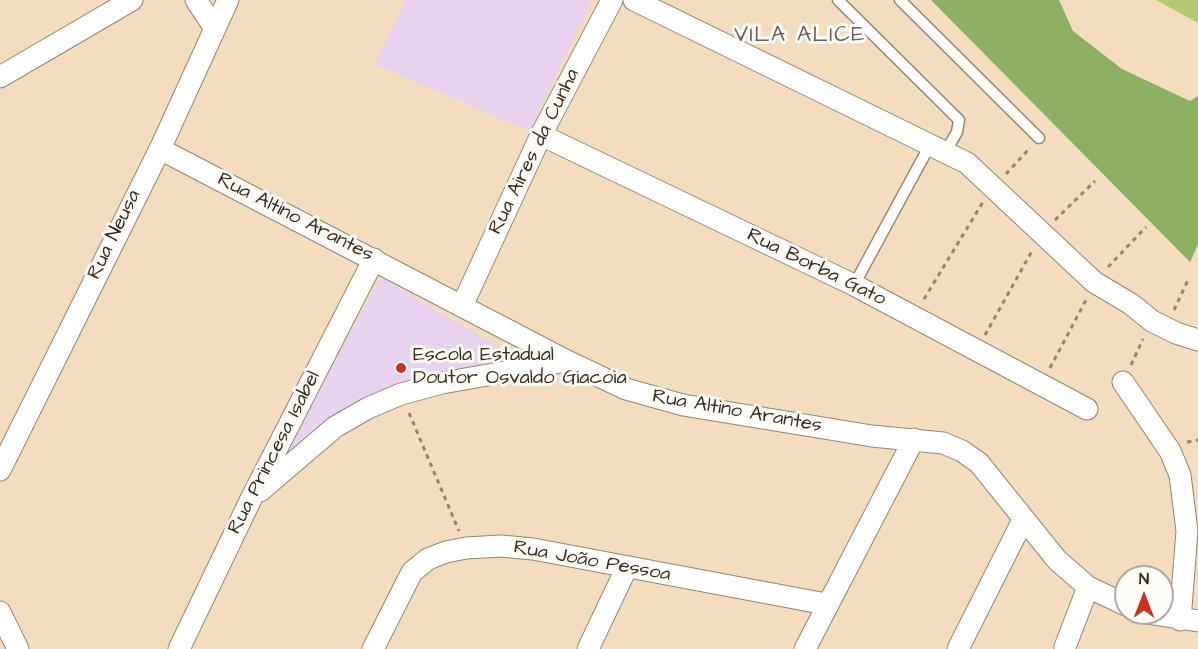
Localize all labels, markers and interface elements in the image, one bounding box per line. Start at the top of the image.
district label: VILA ALICE [734,23,866,49]
street label: Rua Aires da Cunha [485,65,585,239]
street label: Rua Altino Arantes [213,168,377,268]
street label: Rua Neusa [83,186,147,284]
street label: Rua Borba Gato [742,224,890,312]
place label: Escola Estadual Doutor Osvaldo Giacoia [413,344,627,391]
marker: Escola Estadual Doutor Osvaldo Giacoia [394,361,408,375]
street label: Rua Princesa Isabel [224,368,326,538]
street label: Rua Altino Arantes [650,385,824,439]
street label: Rua João Pessoa [512,536,672,588]
north arrow [1114,565,1174,625]
text: N [1139,568,1149,590]

